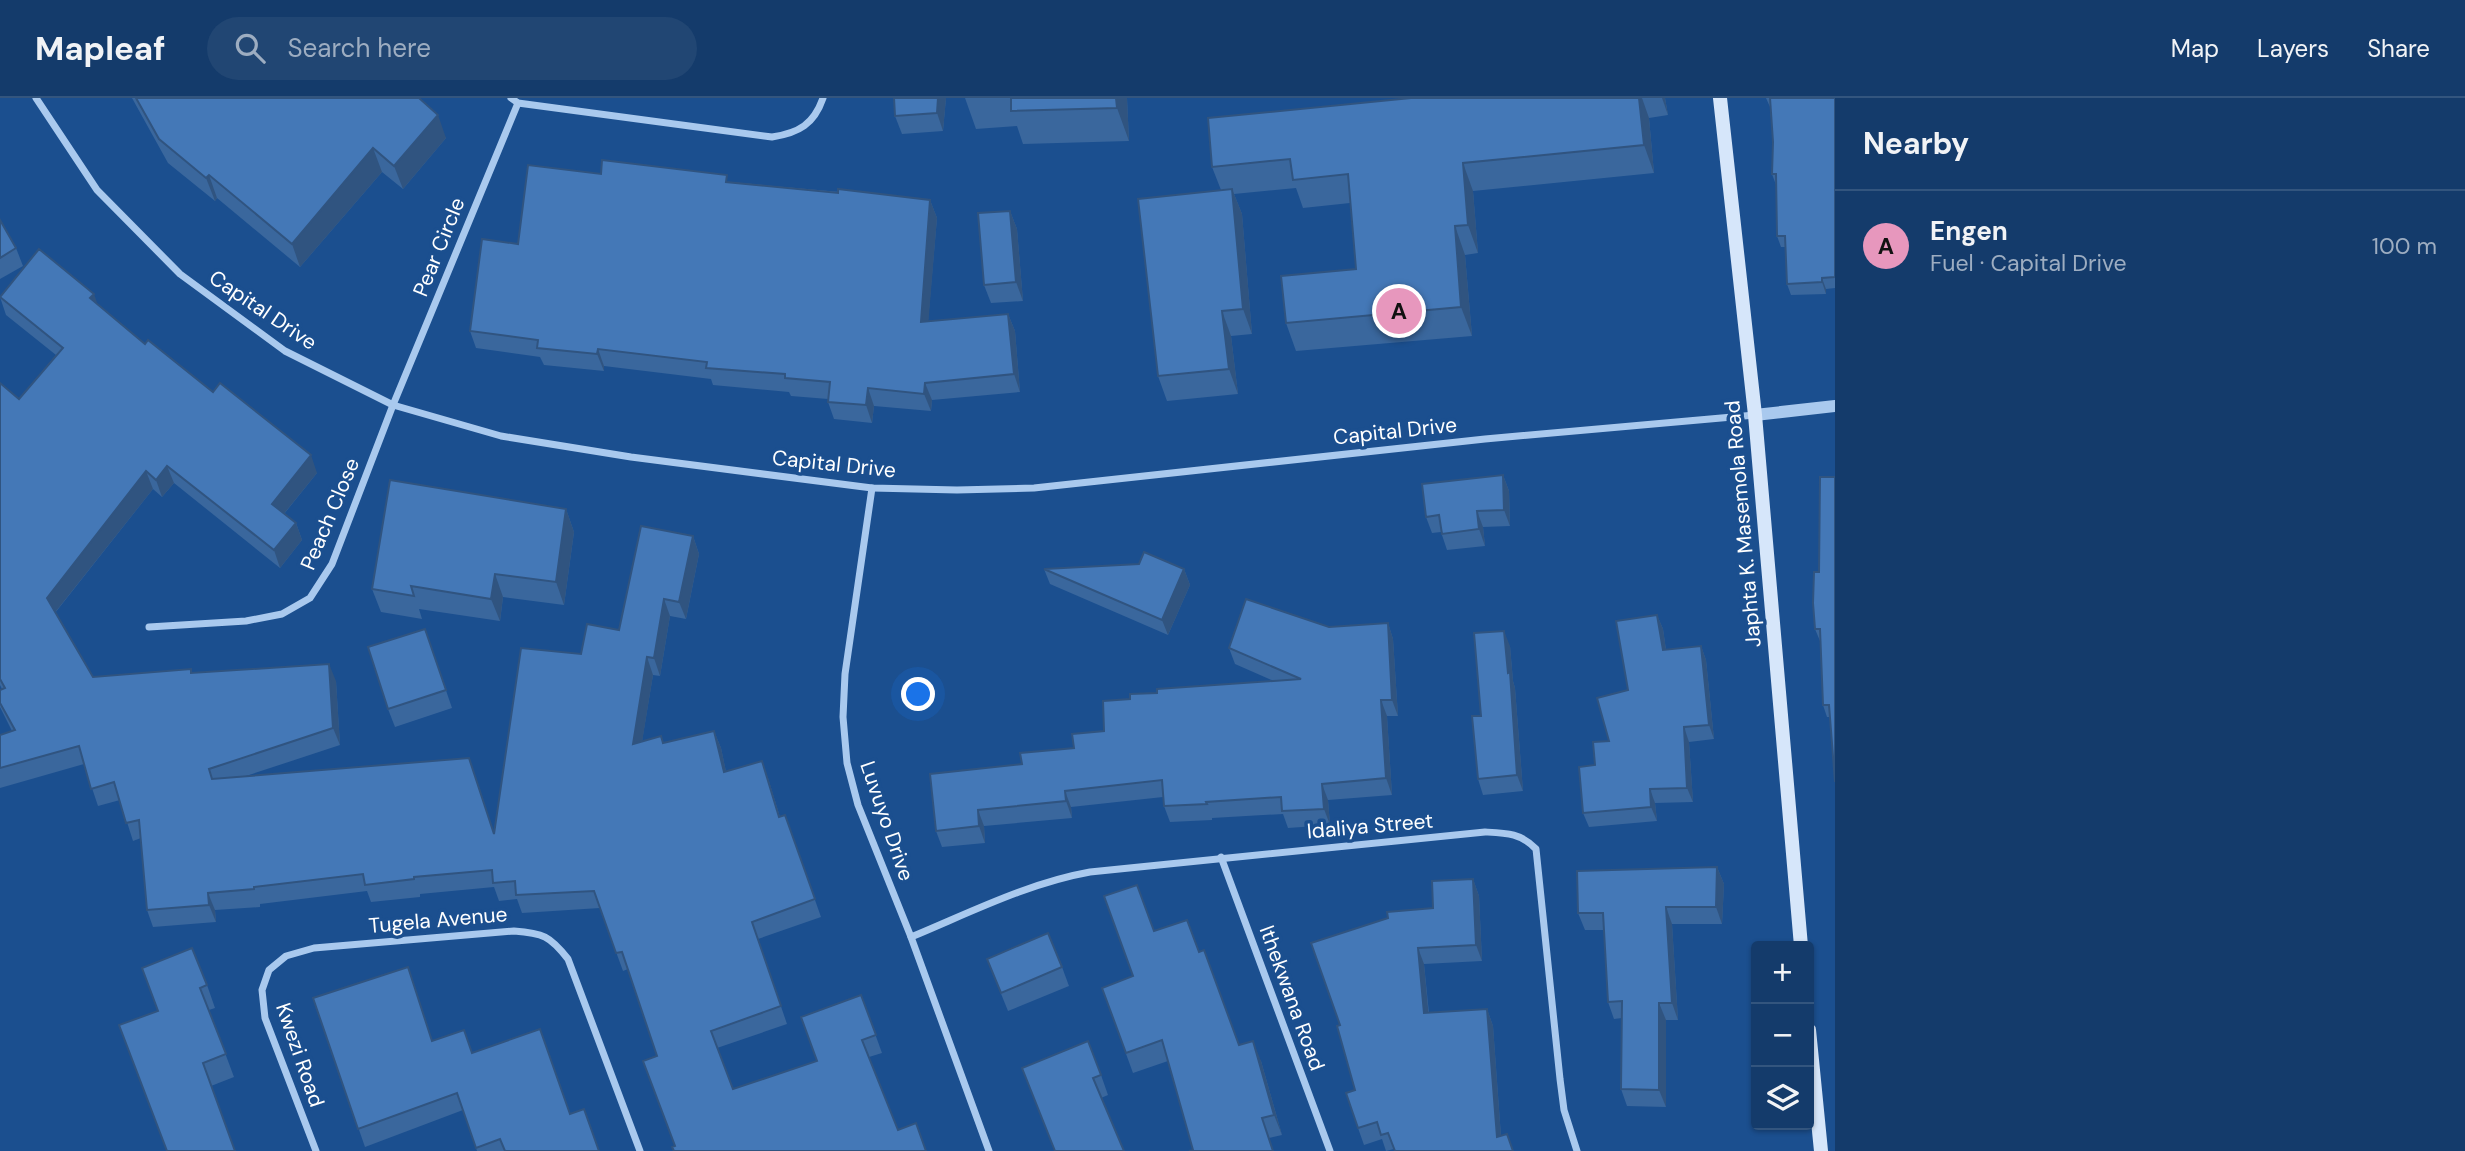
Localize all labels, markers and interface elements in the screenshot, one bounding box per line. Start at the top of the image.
search box [207,17,697,80]
text: Mapleaf [35,27,165,70]
icon: search [231,29,269,67]
text: Search here [287,31,431,65]
text: Map [2171,33,2219,64]
text: Layers [2257,33,2329,64]
text: Share [2367,33,2430,64]
text: Nearby [1863,124,1969,163]
street label: Pear Circle [406,193,472,301]
text: Engen [1930,214,2008,248]
text: A [1878,231,1894,261]
text: 100 m [2372,231,2437,261]
text: Fuel · Capital Drive [1930,248,2127,278]
street label: Capital Drive [204,264,322,356]
pin: A [1376,285,1422,337]
street label: Japhta K. Masemola Road [1718,399,1768,649]
street label: Capital Drive [1332,411,1458,451]
street label: Capital Drive [771,444,897,484]
street label: Peach Close [294,454,366,574]
your location [901,677,935,711]
street label: Luvuyo Drive [853,758,921,885]
street label: Idaliya Street [1306,807,1434,845]
street label: Tugela Avenue [368,900,509,940]
street label: Ithekwana Road [1253,921,1331,1075]
map controls [1751,941,1814,1130]
button: + [1751,941,1814,1004]
street label: Kwezi Road [269,999,331,1111]
button: − [1751,1004,1814,1067]
button: layers [1751,1067,1814,1130]

